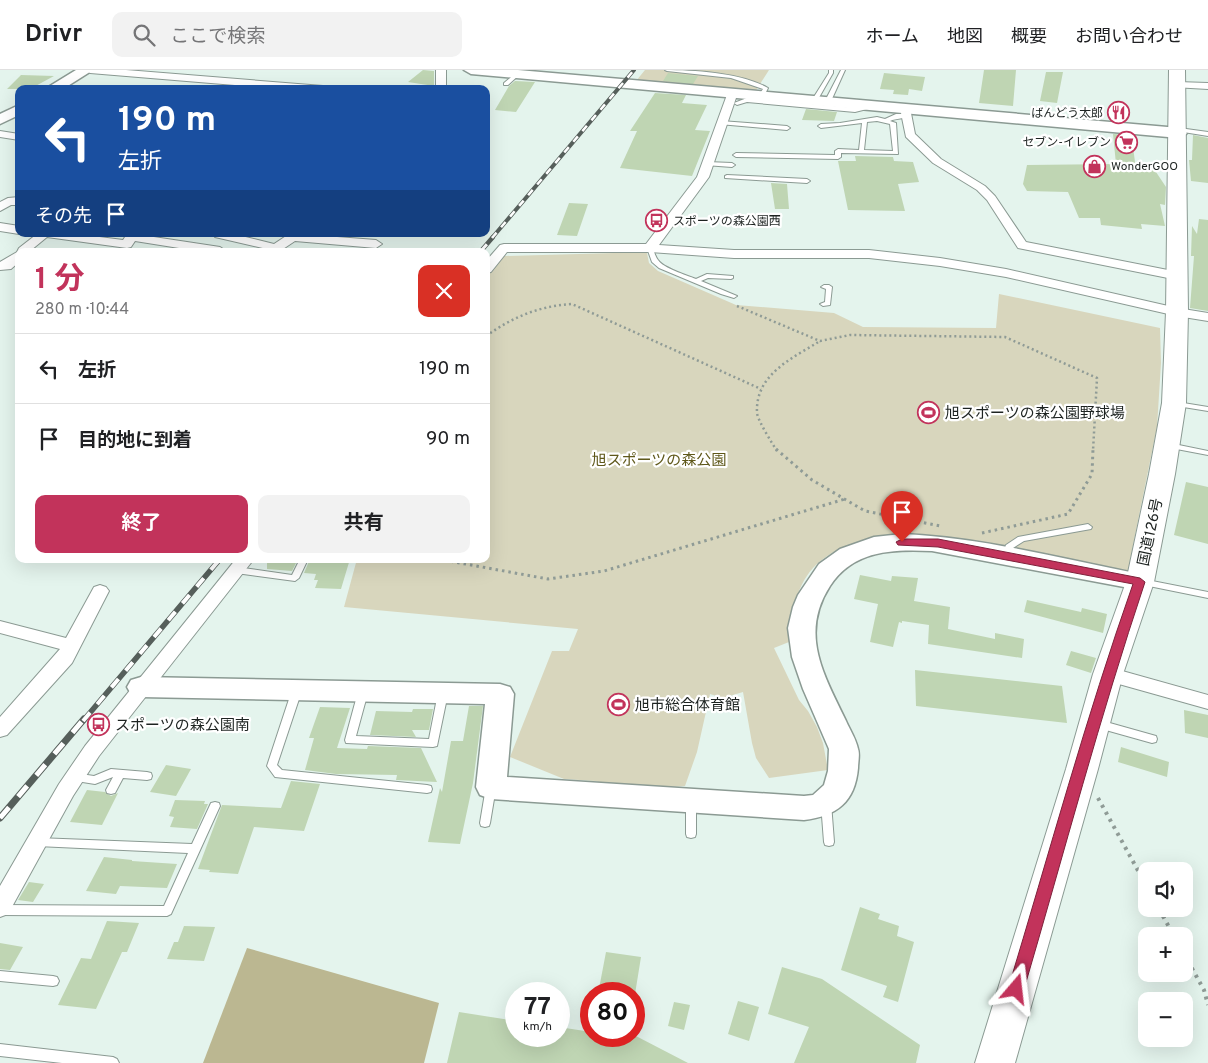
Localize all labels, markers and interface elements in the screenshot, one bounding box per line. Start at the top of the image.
search box [112,12,462,57]
text: Drivr [25,20,82,50]
icon: search [130,21,158,49]
text: ここで検索 [170,25,265,49]
text: ホーム [866,26,919,49]
text: 地図 [947,26,983,49]
text: 概要 [1011,26,1047,49]
text: お問い合わせ [1075,26,1183,49]
text: 190 m [118,99,216,143]
restaurant icon: ばんどう太郎 [1107,101,1131,125]
icon: left [35,105,100,170]
place label: ばんどう太郎 [1031,106,1103,122]
supermarket icon: セブン-イレブン [1115,130,1139,154]
place label: セブン-イレブン [1022,135,1111,151]
text: 左折 [118,149,162,176]
shop icon: WonderGOO [1083,154,1107,178]
place label: WonderGOO [1111,159,1178,175]
icon: arrive [102,200,130,228]
text: その先 [35,205,92,229]
bus stop icon: スポーツの森公園西 [645,209,669,233]
place label: スポーツの森公園西 [673,214,781,230]
text: 1 分 [35,262,85,299]
button: close [418,265,470,317]
text: 280 m · 10:44 [35,300,129,320]
icon: left [35,355,63,383]
text: 190 m [419,357,470,381]
text: 左折 [78,359,116,383]
sports icon: 旭スポーツの森公園野球場 [917,401,941,425]
place label: 旭スポーツの森公園野球場 [945,405,1125,424]
icon: arrive [35,425,63,453]
text: 90 m [426,427,470,451]
text: 目的地に到着 [78,429,192,453]
park label: 旭スポーツの森公園 [592,452,726,471]
pin [881,491,923,542]
button: 終了 [35,495,248,553]
button: 共有 [258,495,470,553]
street label: 国道126号 [1135,497,1168,568]
icon: arrive [888,498,916,526]
sports icon: 旭市総合体育館 [607,693,631,717]
place label: 旭市総合体育館 [635,697,740,716]
bus stop icon: スポーツの森公園南 [87,713,111,737]
place label: スポーツの森公園南 [115,717,250,736]
map controls [1138,862,1193,1047]
button: sound [1138,862,1193,917]
button: + [1138,927,1193,982]
position arrow [989,962,1041,1014]
speed limit sign: 80 [580,982,645,1047]
text: 77 [524,992,551,1024]
button: − [1138,992,1193,1047]
text: km/h [523,1019,552,1035]

